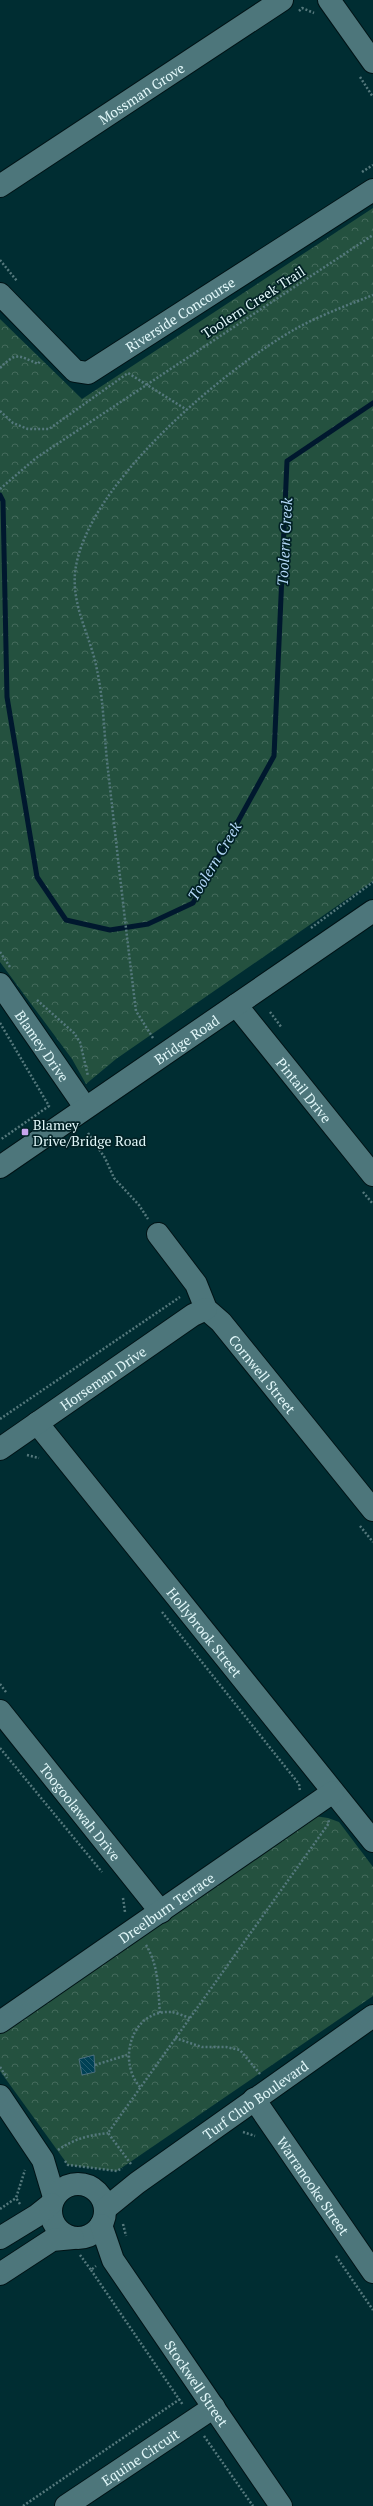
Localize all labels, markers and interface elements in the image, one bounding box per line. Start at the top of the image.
street label: Mossman Grove [94,58,188,128]
street label: Toolern Creek Trail [198,261,308,343]
street label: Riverside Concourse [122,272,238,356]
water label: Toolern Creek [272,496,296,587]
water label: Toolern Creek [183,817,246,904]
street label: Blamey Drive [11,1006,74,1085]
street label: Bridge Road [150,1010,223,1068]
street label: Pintail Drive [272,1053,336,1126]
place label: Blamey Drive/Bridge Road [33,1115,146,1150]
marker: Blamey Drive/Bridge Road [20,1127,30,1137]
street label: Cornwell Street [225,1330,301,1418]
street label: Horseman Drive [56,1341,149,1414]
street label: Hollybrook Street [163,1583,247,1681]
street label: Toogoolawah Drive [36,1759,126,1864]
street label: Dreelburn Terrace [115,1867,218,1947]
street label: Turf Club Boulevard [199,2055,312,2143]
street label: Warranooke Street [273,2132,355,2239]
street label: Stockwell Street [161,2336,234,2431]
street label: Equine Circuit [97,2423,183,2489]

